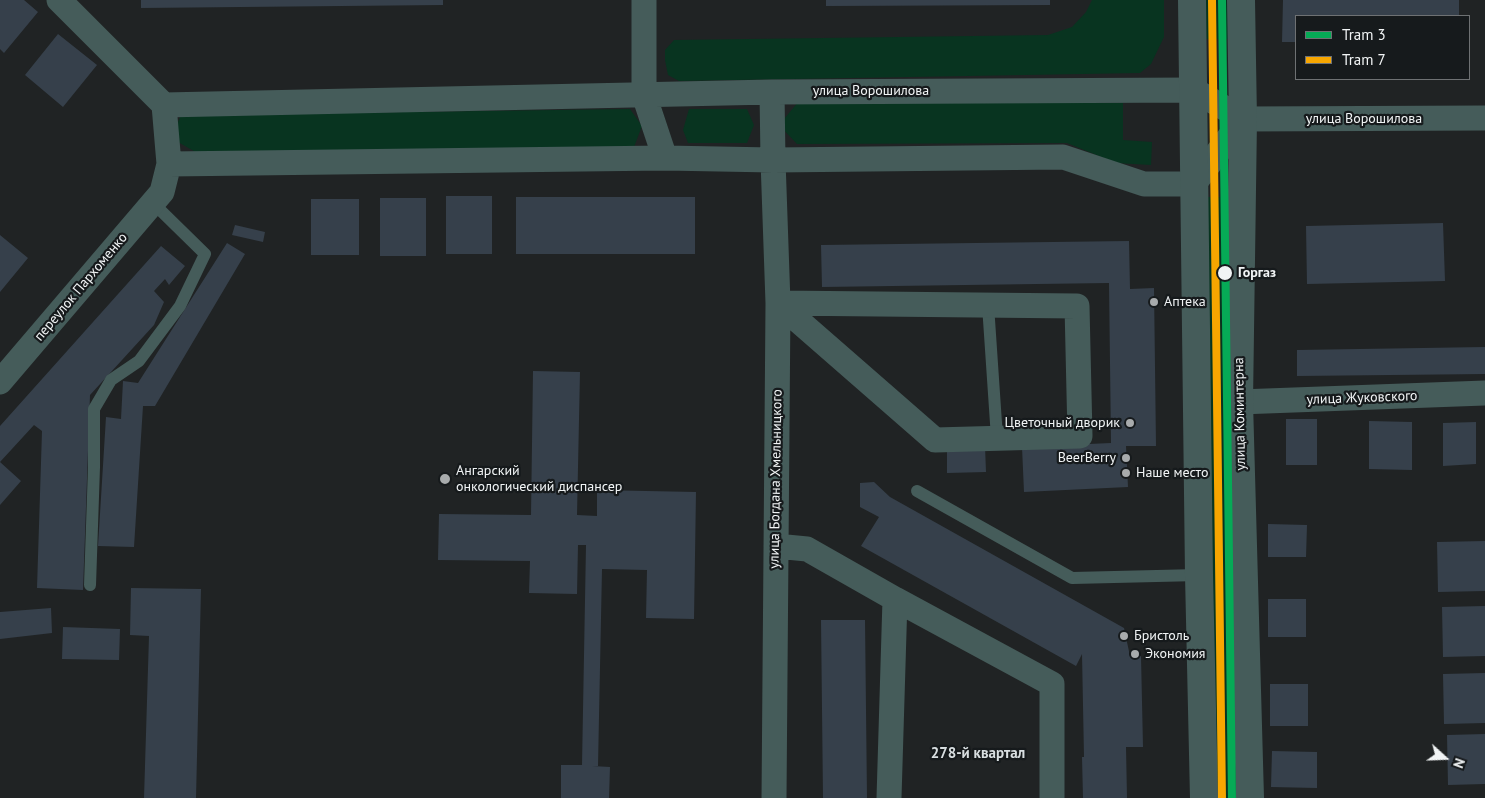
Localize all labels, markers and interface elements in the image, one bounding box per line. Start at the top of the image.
legend [1295,15,1470,80]
text: Tram 3 [1342,25,1386,44]
text: Tram 7 [1342,50,1386,69]
street label: улица Ворошилова [813,83,929,99]
street label: улица Ворошилова [1306,111,1422,127]
street label: переулок Пархоменко [31,230,131,344]
marker: Горгаз [1216,264,1234,282]
place label: Горгаз [1238,265,1276,281]
place label: Аптека [1164,294,1206,310]
marker: Аптека [1148,296,1160,308]
street label: улица Коминтерна [1231,357,1249,471]
street label: улица Жуковского [1306,388,1418,408]
street label: улица Богдана Хмельницкого [766,389,786,569]
place label: Цветочный дворик [1004,415,1120,431]
marker: Цветочный дворик [1124,417,1136,429]
place label: BeerBerry [1058,450,1116,466]
marker: BeerBerry [1120,452,1132,464]
place label: Ангарский онкологический диспансер [456,463,622,496]
place label: Наше место [1136,465,1208,481]
marker: Наше место [1120,467,1132,479]
marker: Ангарский онкологический диспансер [438,472,452,486]
place label: Бристоль [1134,628,1189,644]
marker: Бристоль [1118,630,1130,642]
place label: Экономия [1145,646,1206,662]
marker: Экономия [1129,648,1141,660]
north arrow [1420,733,1470,783]
district label: 278-й квартал [931,745,1025,763]
text: N [1449,756,1469,771]

